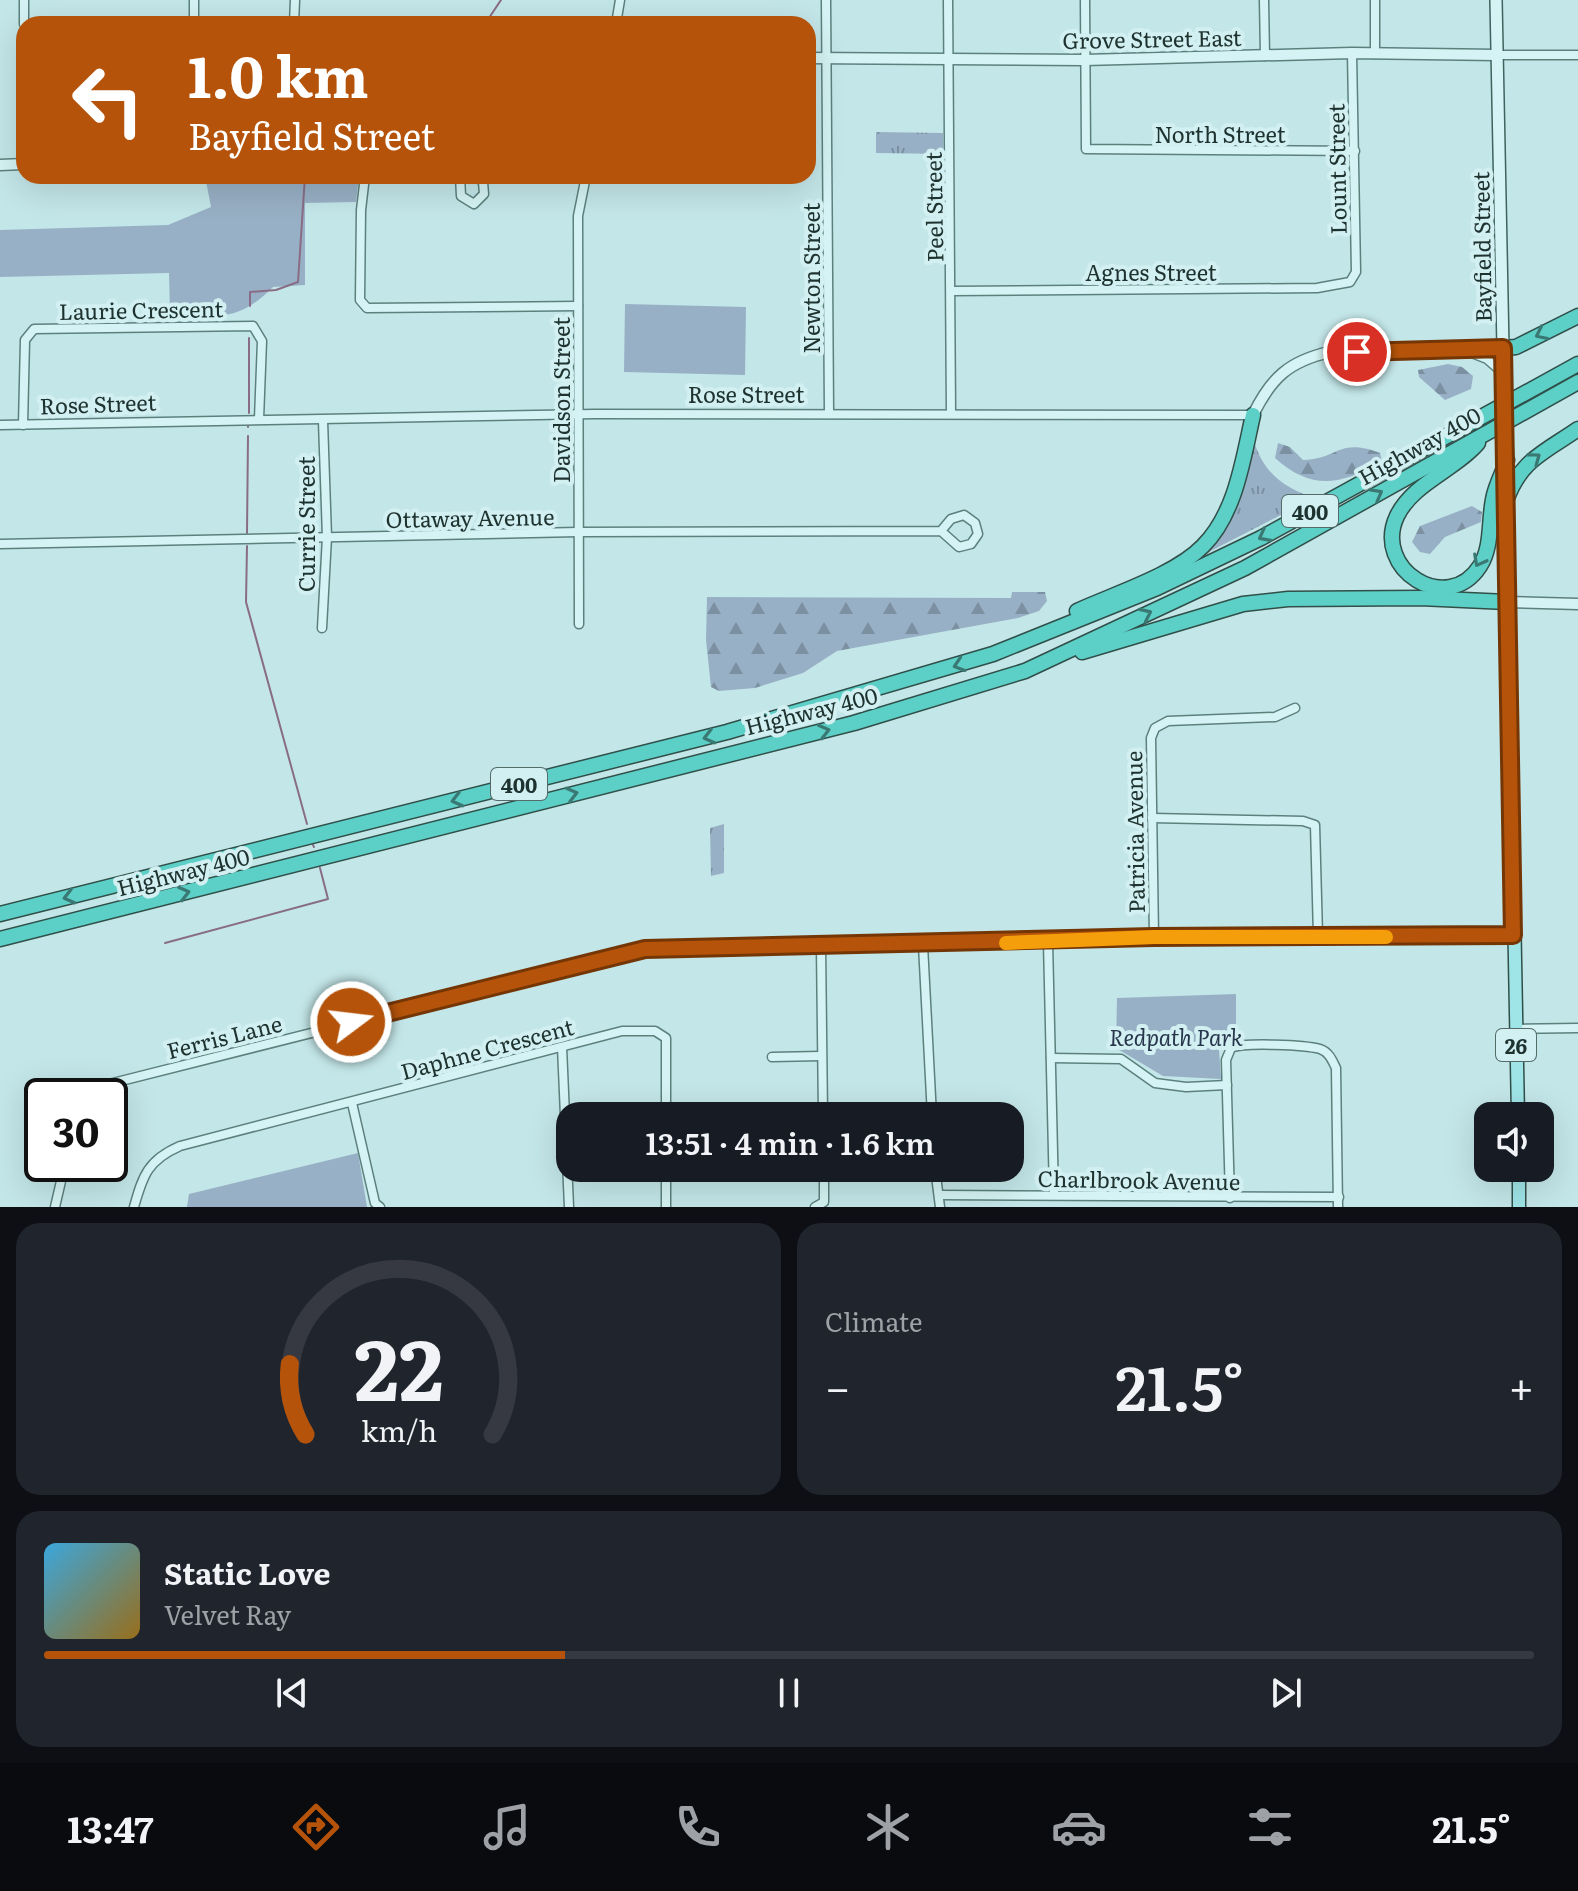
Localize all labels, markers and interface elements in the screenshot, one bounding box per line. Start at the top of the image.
street label: Grove Street East [1062,20,1242,56]
text: 1.0 km [188,32,369,115]
icon: left [56,48,160,152]
street label: Lount Street [1318,103,1354,235]
text: Bayfield Street [188,108,435,161]
street label: North Street [1154,117,1286,150]
street label: Peel Street [916,151,950,263]
street label: Bayfield Street [1463,171,1499,323]
street label: Newton Street [794,203,827,353]
street label: Agnes Street [1085,255,1217,288]
street label: Laurie Crescent [59,291,224,327]
street label: Davidson Street [544,317,577,483]
pin [1323,318,1391,386]
one-way arrow [1535,324,1550,340]
icon: arrive [1335,330,1379,374]
street label: Rose Street [688,377,804,410]
street label: Rose Street [39,384,157,422]
street label: Highway 400 [1352,398,1486,492]
one-way arrow [1526,454,1540,468]
street label: Currie Street [289,456,322,592]
one-way arrow [1368,488,1382,504]
road number: 400 [1282,495,1338,527]
street label: Ottaway Avenue [385,499,555,535]
one-way arrow [1258,527,1273,542]
one-way arrow [1474,553,1489,568]
one-way arrow [1138,608,1153,624]
one-way arrow [953,656,967,672]
street label: Highway 400 [741,678,881,742]
one-way arrow [817,723,830,740]
one-way arrow [703,727,717,744]
street label: Patricia Avenue [1116,751,1152,913]
road number: 400 [491,768,547,800]
one-way arrow [564,787,578,804]
one-way arrow [451,790,465,807]
street label: Highway 400 [113,839,253,903]
one-way arrow [177,886,191,903]
one-way arrow [63,888,77,905]
position arrow [309,980,393,1064]
street label: Ferris Lane [163,1006,285,1066]
street label: Daphne Crescent [397,1009,577,1087]
park label: Redpath Park [1109,1020,1243,1053]
road number: 26 [1496,1029,1536,1061]
speed limit sign: 30 [24,1078,128,1182]
map controls [1474,1102,1554,1182]
button: sound [1474,1102,1554,1182]
text: 13:51 · 4 min · 1.6 km [646,1120,934,1164]
street label: Charlbrook Avenue [1037,1161,1241,1197]
text: Climate [825,1301,923,1340]
text: 22 [354,1303,443,1427]
text: 21.5° [1115,1340,1244,1429]
text: − [825,1352,851,1418]
text: + [1508,1352,1534,1418]
text: km/h [360,1408,437,1451]
text: Static Love [164,1550,331,1594]
text: Velvet Ray [164,1594,291,1633]
icon: previous [270,1671,314,1715]
icon: pause [767,1671,811,1715]
icon: next [1264,1671,1308,1715]
icon: directions [288,1799,344,1855]
icon: music [479,1799,535,1855]
icon: phone [670,1799,726,1855]
icon: climate [860,1799,916,1855]
icon: car [1051,1799,1107,1855]
icon: filters [1242,1799,1298,1855]
text: 13:47 [67,1801,153,1854]
text: 21.5° [1432,1801,1511,1854]

